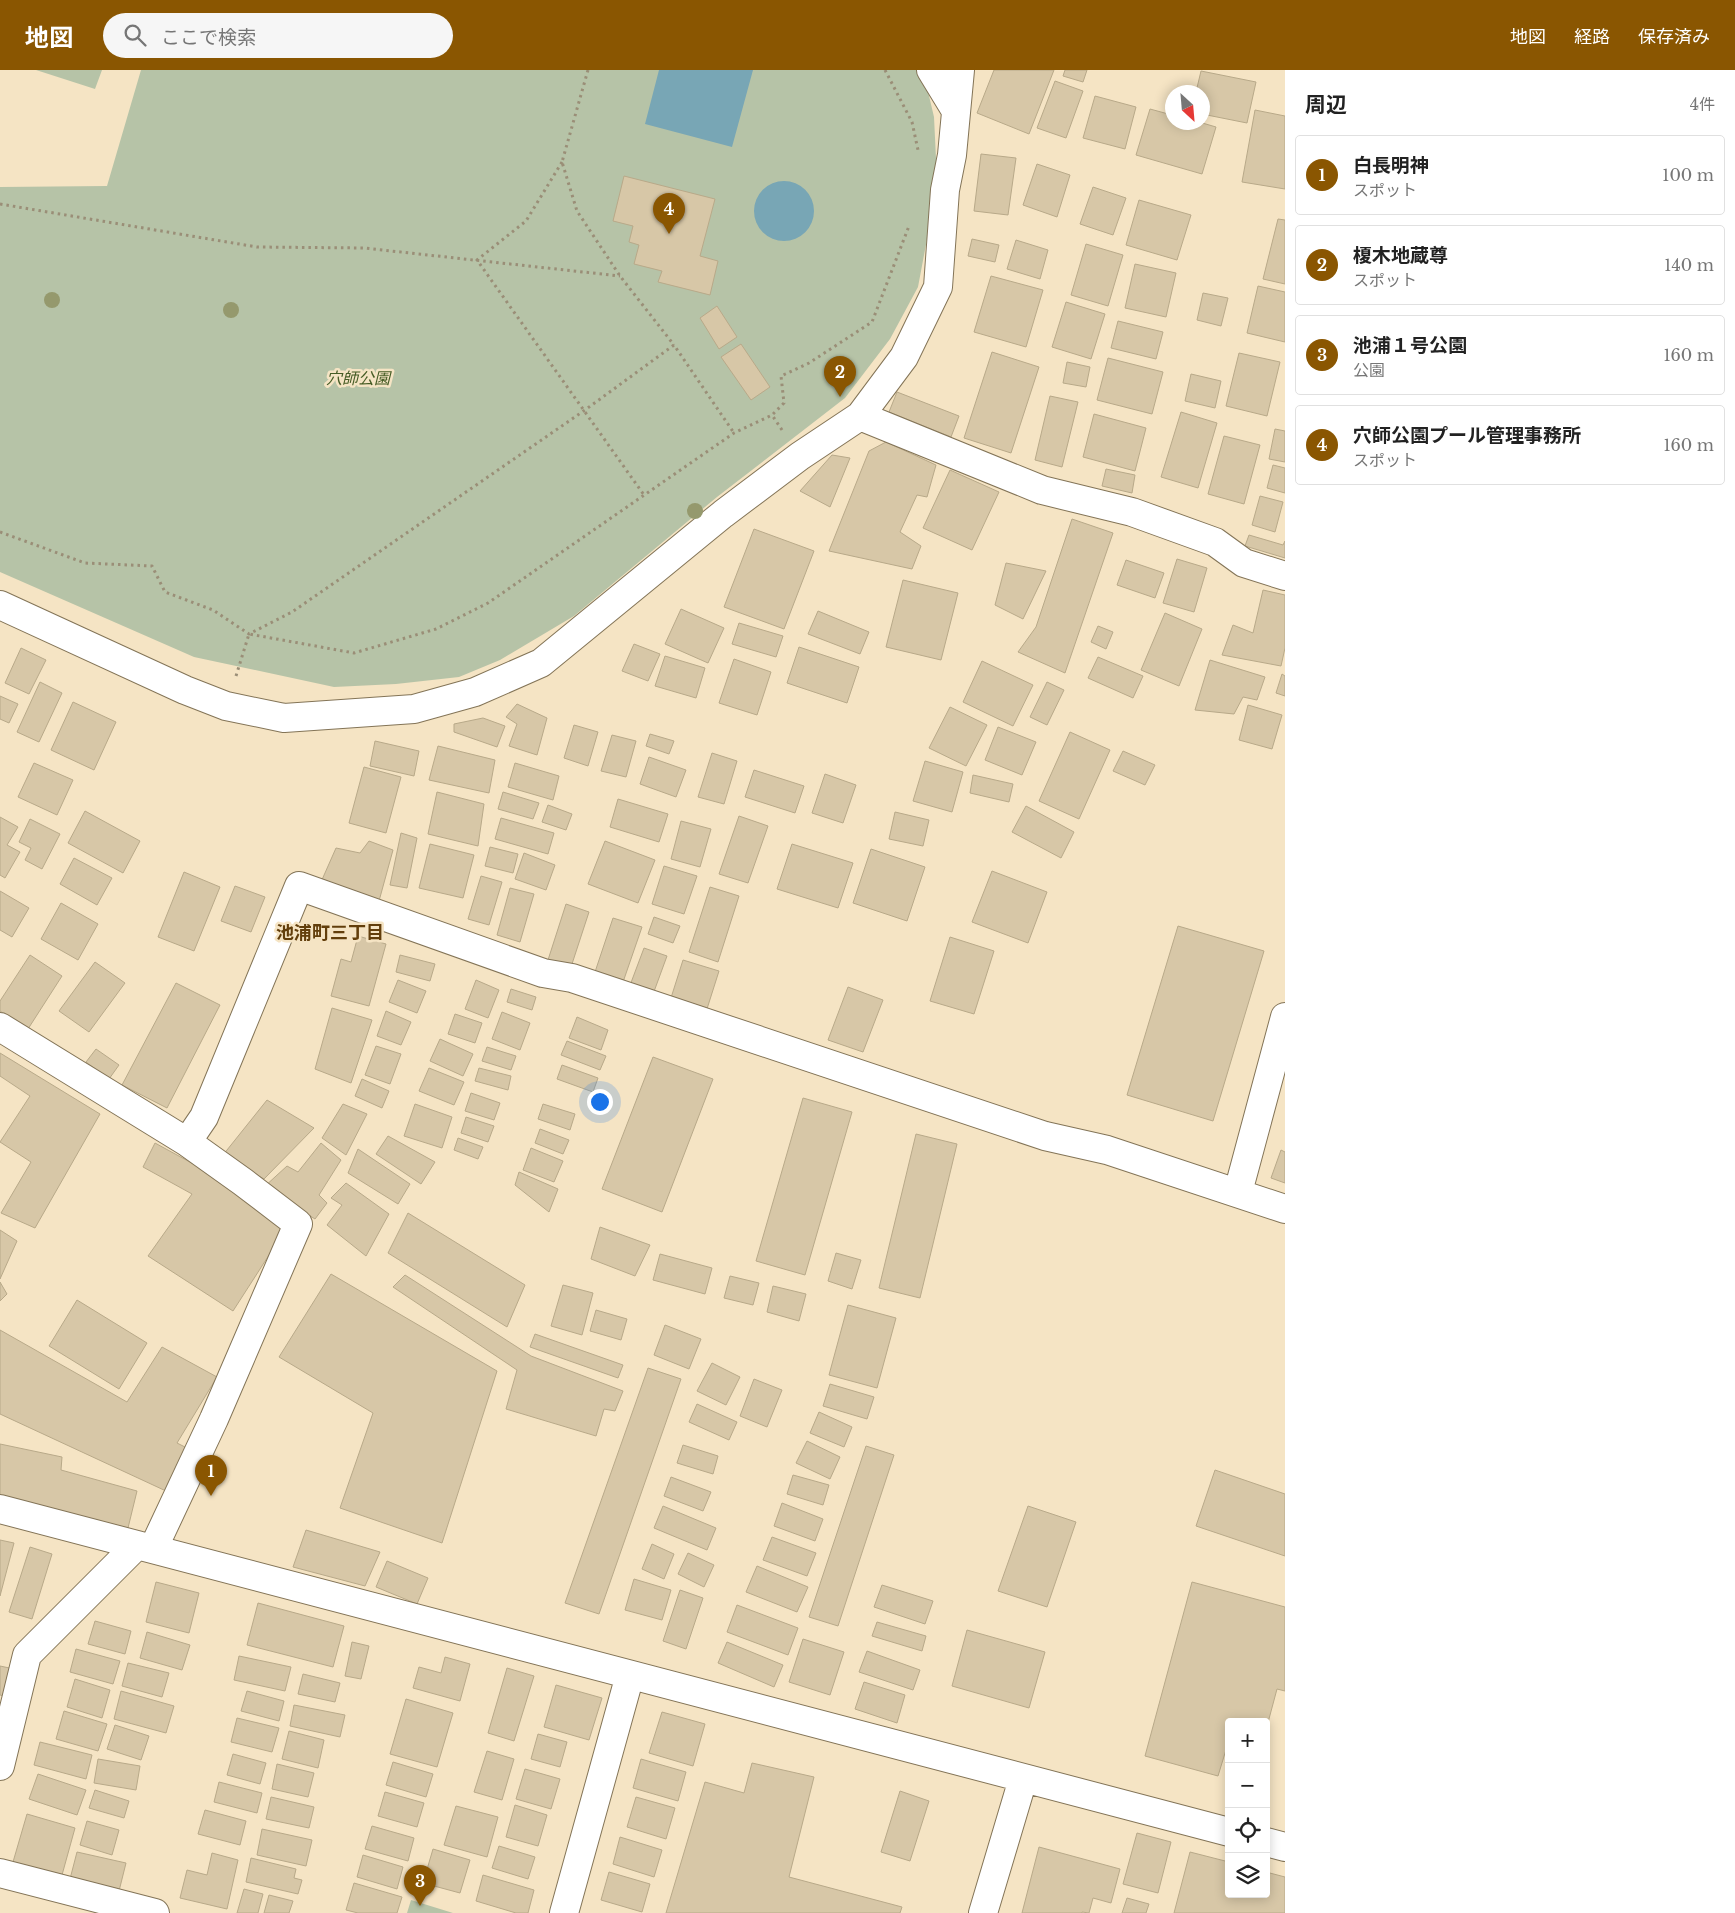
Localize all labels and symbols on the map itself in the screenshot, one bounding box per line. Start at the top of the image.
north arrow [1165,85,1210,130]
pin: 4 [653,193,685,234]
pin: 2 [824,356,856,397]
park label: 穴師公園 [326,368,392,388]
district label: 池浦町三丁目 [276,922,384,944]
your location [587,1089,613,1115]
pin: 1 [195,1455,227,1496]
pin: 3 [404,1865,436,1906]

